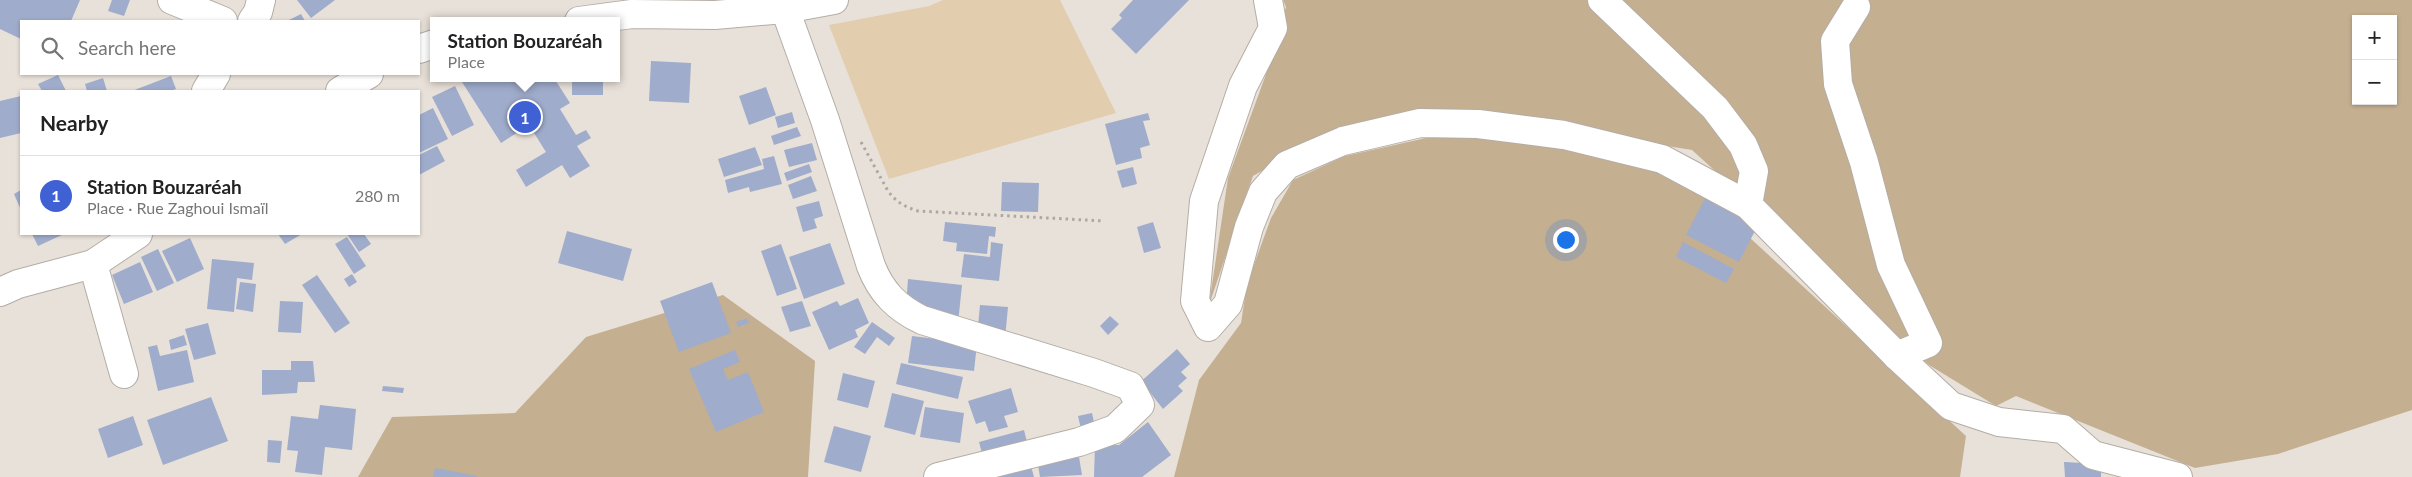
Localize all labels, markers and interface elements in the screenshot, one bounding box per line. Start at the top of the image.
map controls [2352,15,2397,105]
button: + [2352,15,2397,60]
popup [430,17,620,82]
search box [20,20,420,75]
text: Station Bouzaréah [448,29,602,52]
icon: search [38,34,66,62]
text: Search here [78,36,176,59]
text: Place [448,52,485,71]
button: − [2352,60,2397,105]
pin: 1 [509,98,541,136]
text: Nearby [40,110,108,135]
text: Station Bouzaréah [87,175,242,198]
text: 1 [51,186,61,205]
text: 280 m [355,186,400,205]
text: Place · Rue Zaghoui Ismaïl [87,198,268,217]
your location [1553,227,1579,253]

